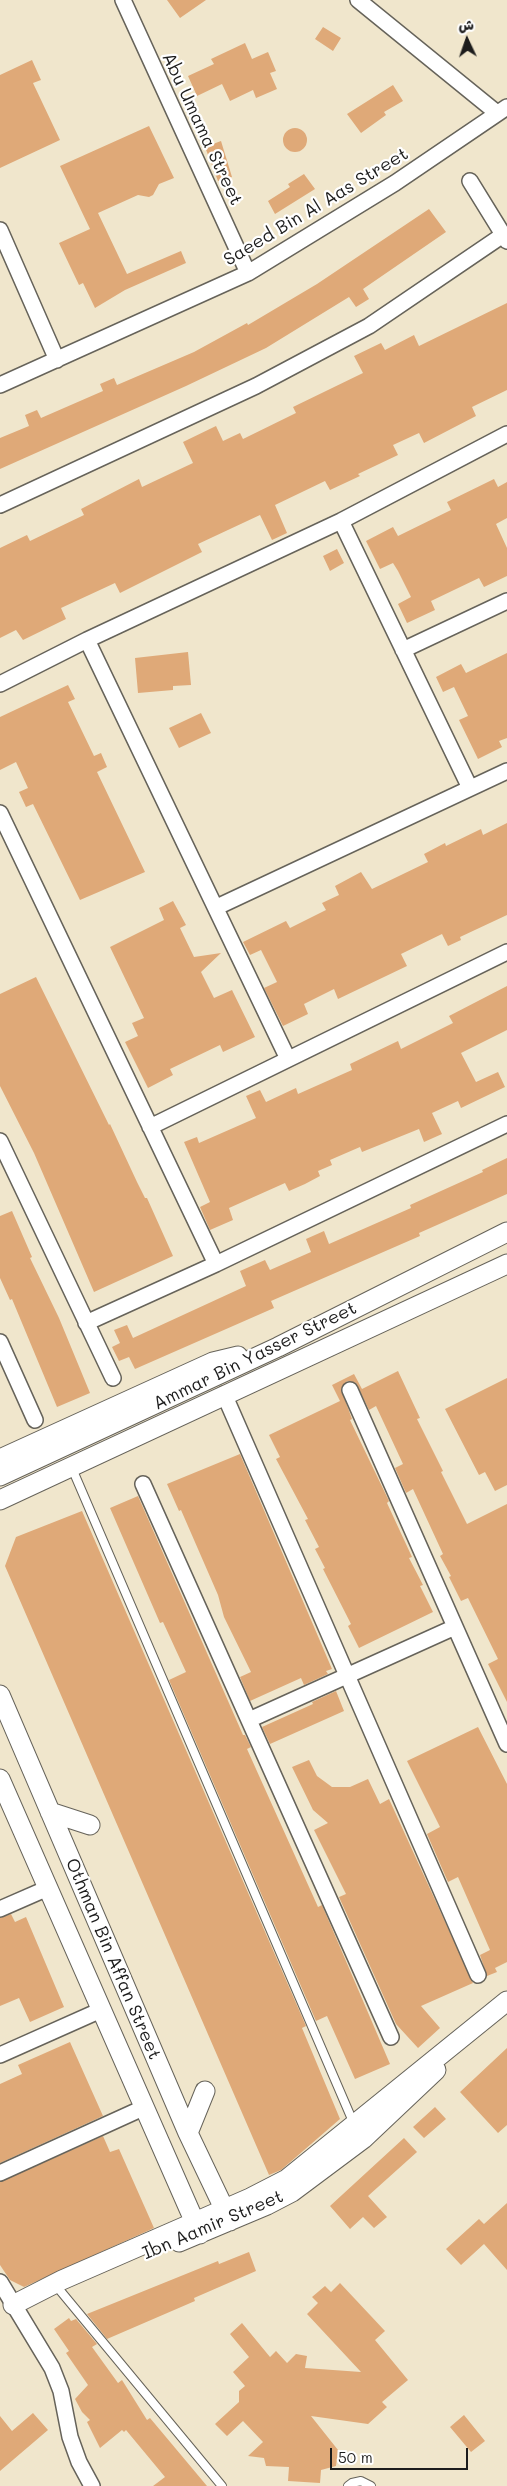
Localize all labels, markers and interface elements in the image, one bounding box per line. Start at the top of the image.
north arrow [442,15,492,65]
text: ش [458,15,474,34]
street label: Abu Umama Street [157,49,247,209]
street label: Saeed Bin Al Aas Street [220,143,412,271]
street label: Ammar Bin Yasser Street [150,1297,360,1415]
street label: Othman Bin Affan Street [61,1855,165,2063]
street label: Ibn Aamir Street [139,2186,287,2264]
scale bar [332,2438,470,2470]
text: 50 m [338,2447,373,2467]

